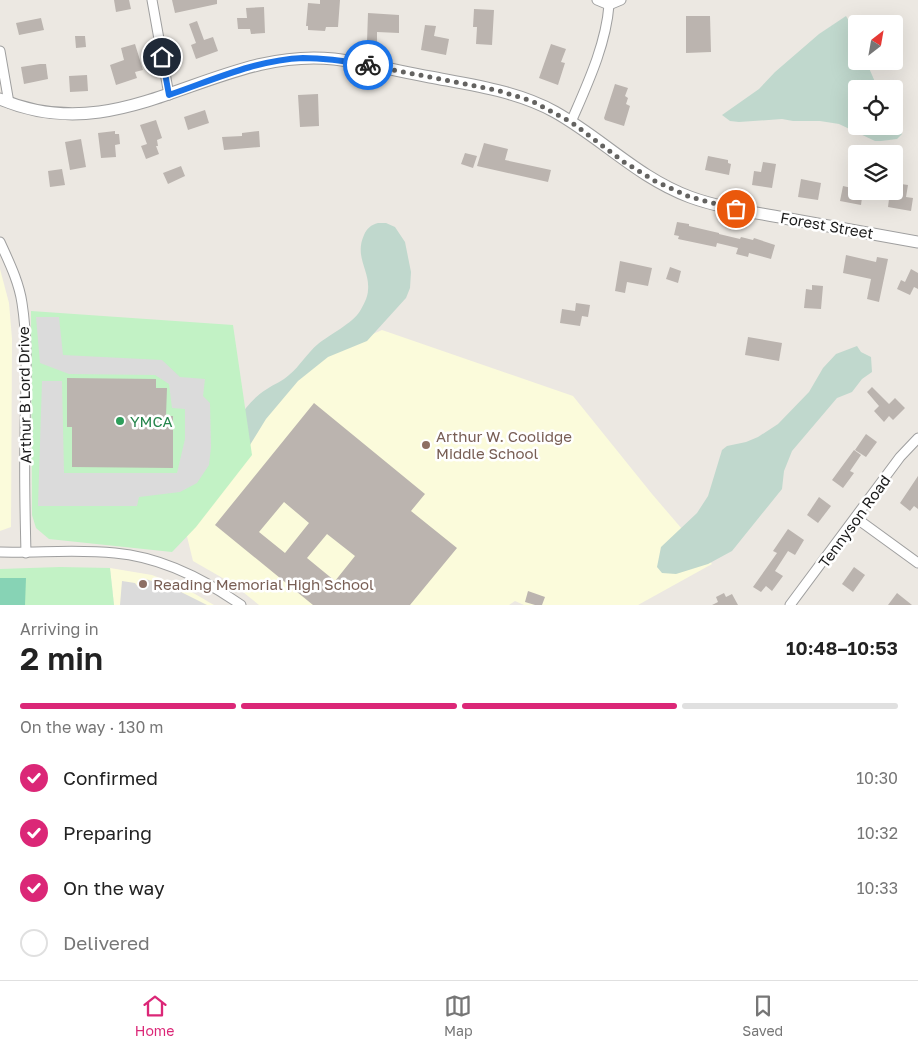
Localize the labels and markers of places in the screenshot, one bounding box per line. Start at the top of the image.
pin [141,36,183,78]
pin [715,188,757,230]
place label: YMCA [130,412,172,430]
marker: YMCA [114,415,126,427]
place label: Arthur W. Coolidge Middle School [436,427,572,462]
marker: Arthur W. Coolidge Middle School [420,439,432,451]
place label: Reading Memorial High School [153,575,374,593]
marker: Reading Memorial High School [137,578,149,590]

